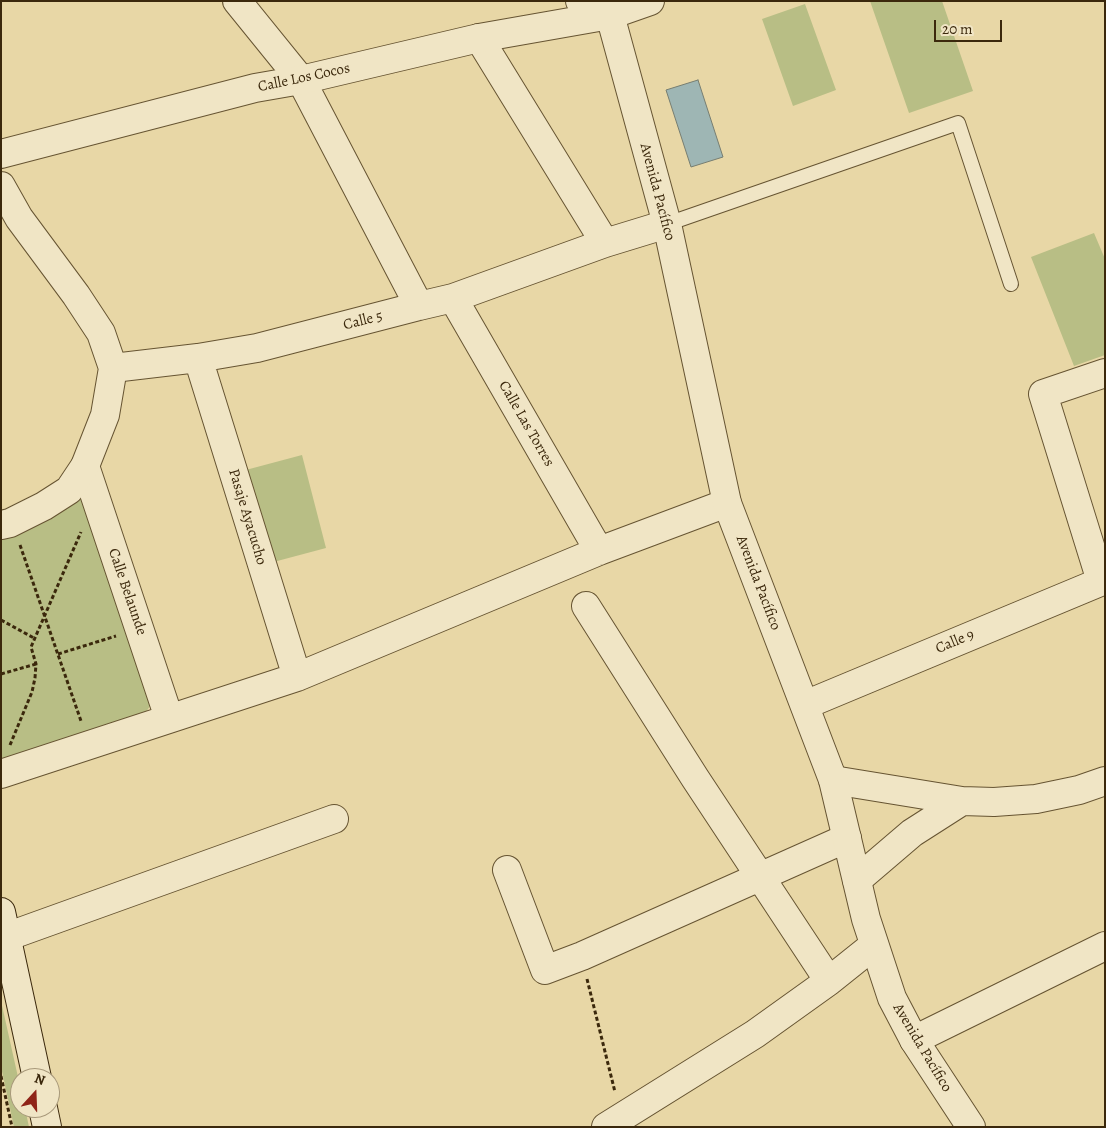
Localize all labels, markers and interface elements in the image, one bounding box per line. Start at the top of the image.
scale bar [936,10,1004,42]
text: 20 m [942,19,973,39]
street label: Calle Los Cocos [256,59,352,97]
street label: Avenida Pacífico [635,141,679,243]
street label: Calle 5 [341,307,385,335]
street label: Calle Las Torres [494,378,558,470]
street label: Pasaje Ayacucho [224,467,270,567]
street label: Avenida Pacífico [732,533,784,633]
street label: Calle Belaunde [104,546,150,638]
street label: Calle 9 [933,626,977,658]
street label: Avenida Pacífico [889,1000,955,1096]
north arrow [10,1068,60,1118]
text: N [32,1069,48,1090]

